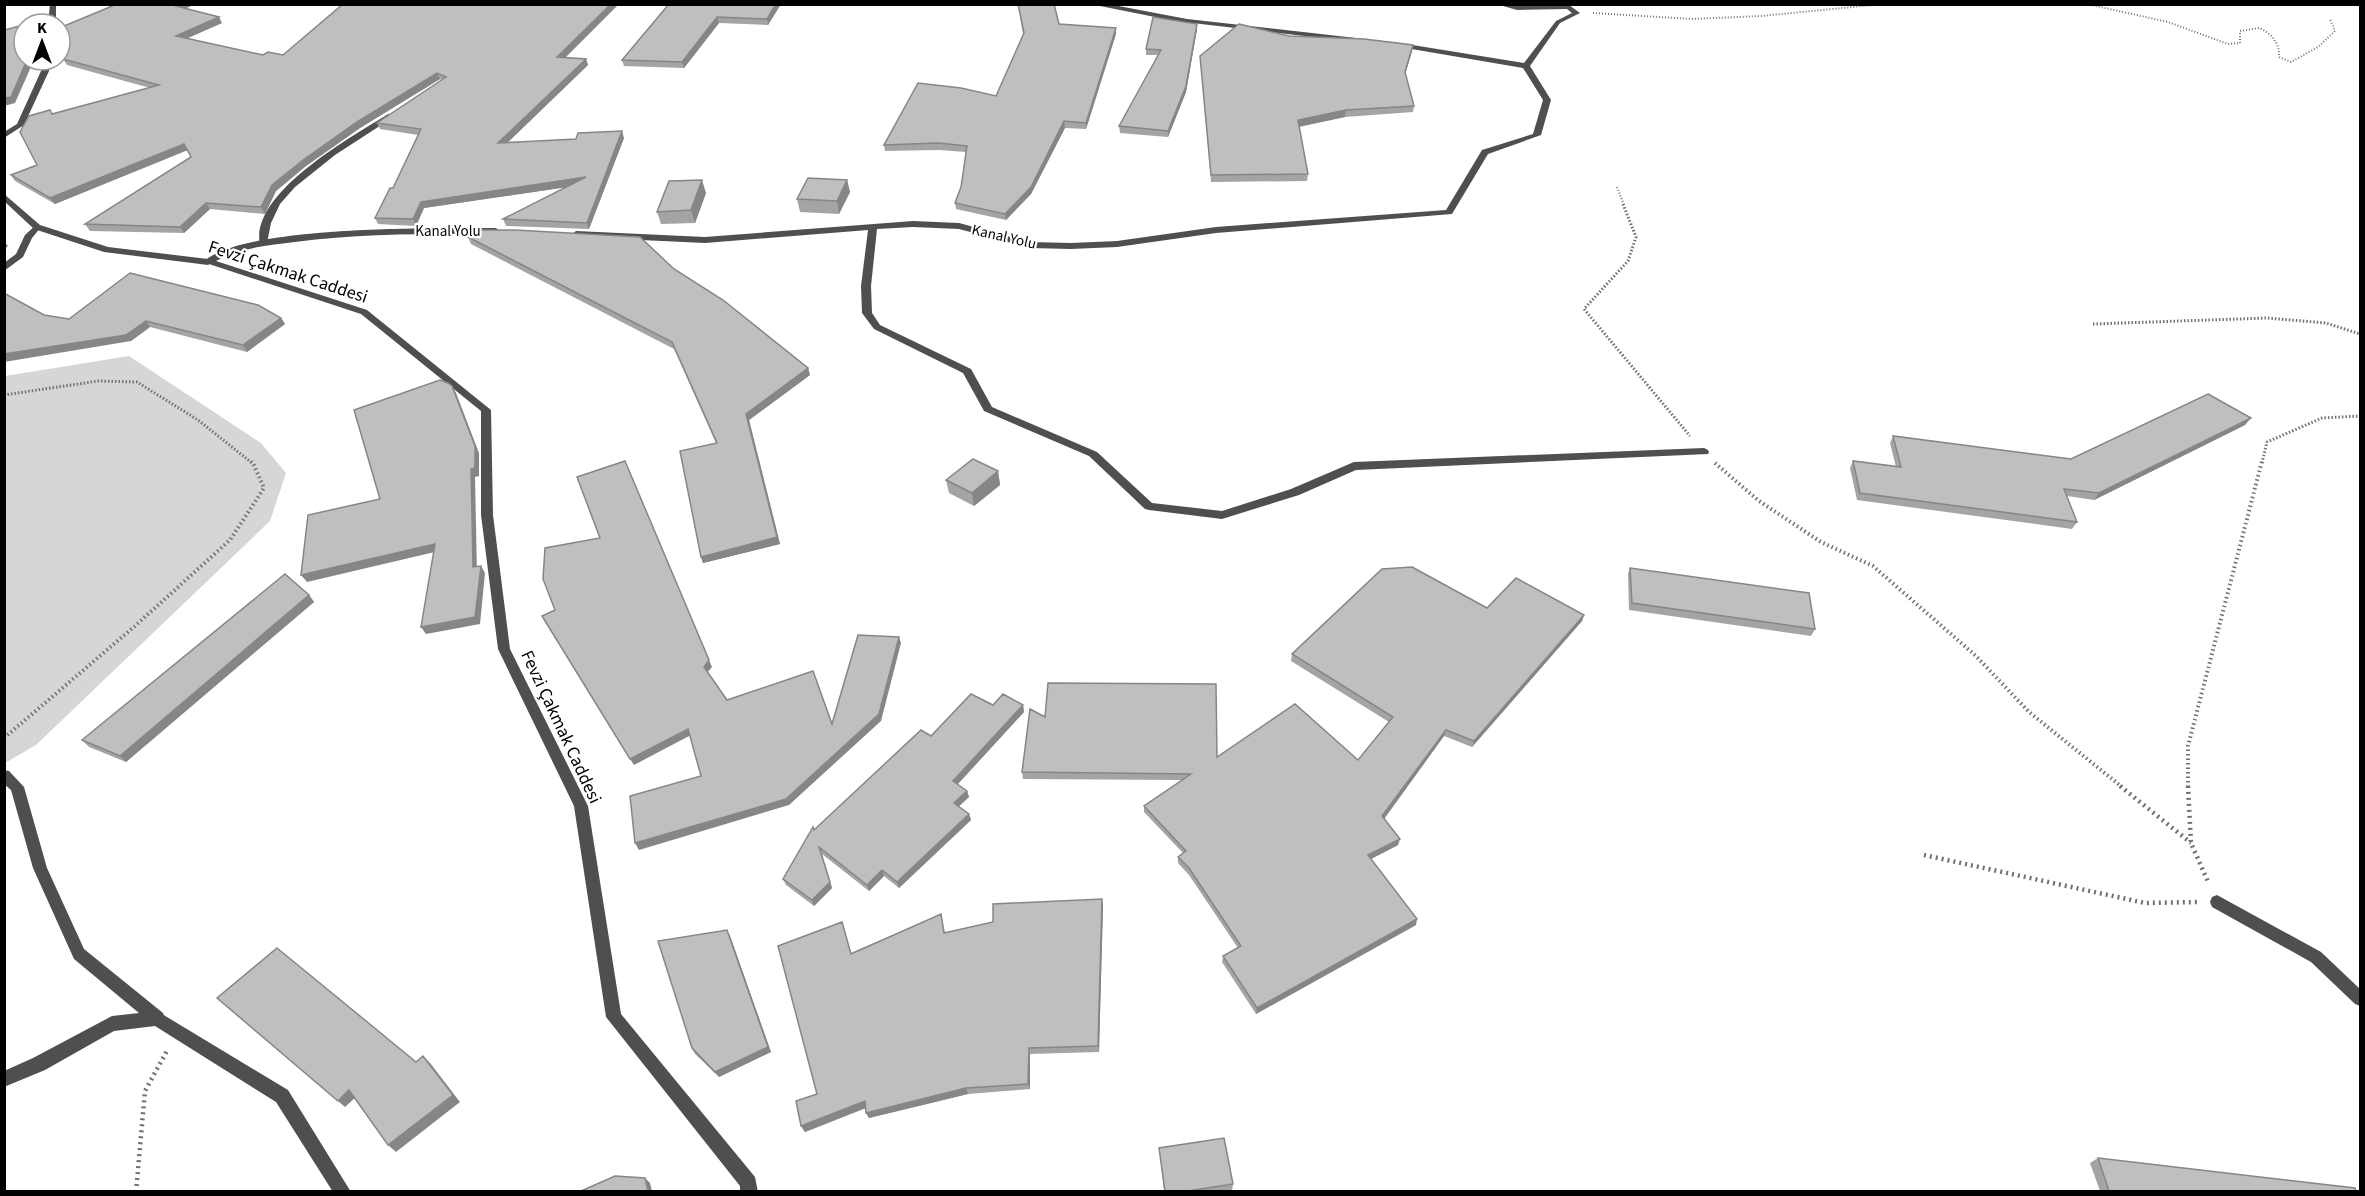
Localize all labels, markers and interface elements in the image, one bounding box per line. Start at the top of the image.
north arrow [12,12,72,72]
text: K [37,17,47,39]
street label: Kanal Yolu [970,219,1038,255]
street label: Kanal Yolu [415,221,481,242]
street label: Fevzi Çakmak Caddesi [205,234,371,310]
street label: Fevzi Çakmak Caddesi [515,646,607,808]

